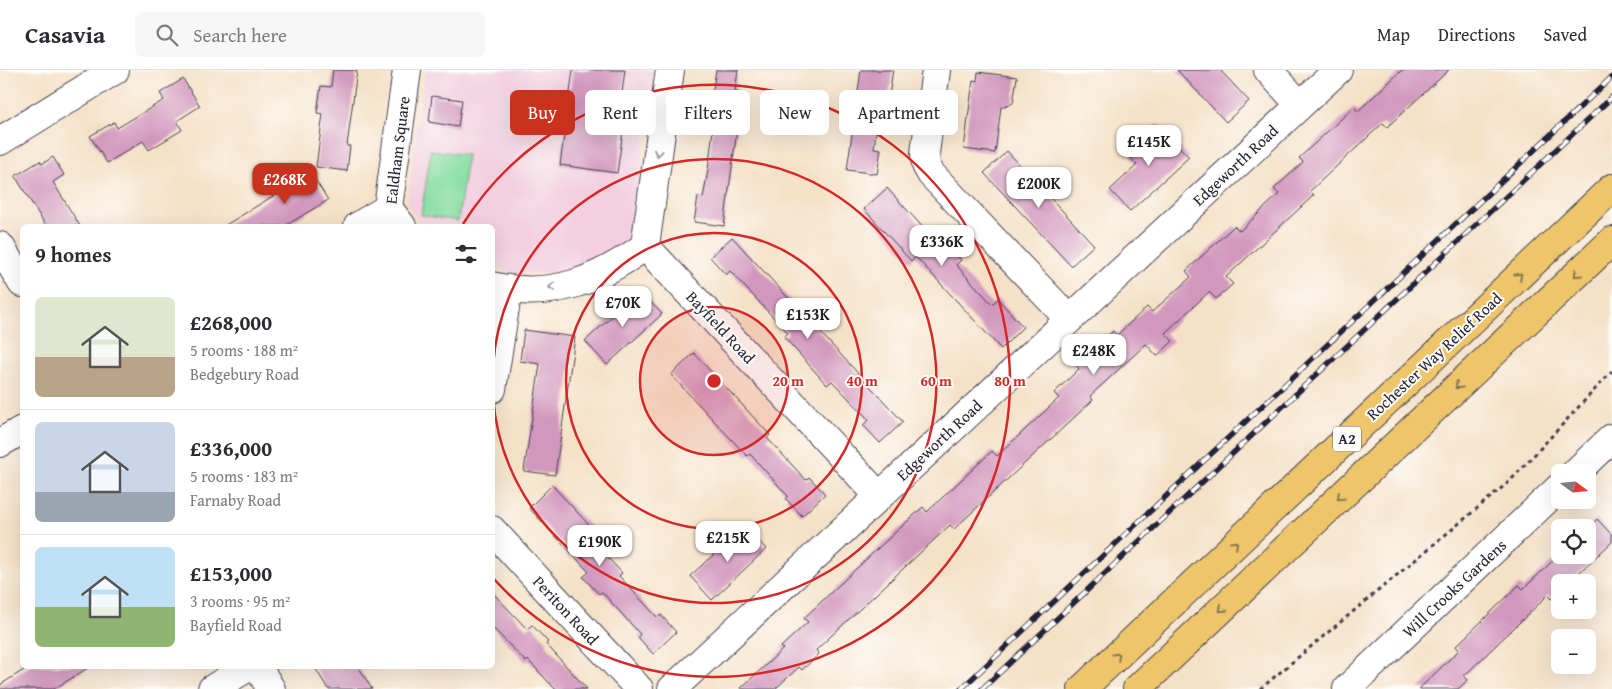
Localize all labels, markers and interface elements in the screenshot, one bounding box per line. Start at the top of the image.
search box [135,12,485,57]
text: Casavia [25,17,105,52]
icon: search [153,21,181,49]
text: Search here [193,21,287,49]
text: Map [1377,21,1410,48]
text: Directions [1438,21,1515,48]
text: Saved [1543,21,1587,48]
chip: Buy [510,90,575,135]
chip: Rent [585,90,656,135]
chip: Filters [666,90,750,135]
chip: New [760,90,829,135]
chip: Apartment [839,90,958,135]
street label: Ealdham Square [378,95,416,205]
street label: Edgeworth Road [1187,119,1284,211]
pin: £145K [1114,124,1184,167]
text: £145K [1127,129,1171,153]
one-way arrow [653,149,664,157]
pin: £268K [250,162,320,205]
pin: £200K [1004,166,1074,209]
text: £268K [263,167,307,191]
text: £200K [1017,171,1061,195]
pin: £336K [907,224,977,267]
text: £336K [920,229,964,253]
text: 9 homes [35,239,111,270]
icon: filters [452,240,480,268]
one-way arrow [1573,268,1582,277]
one-way arrow [1513,273,1522,282]
one-way arrow [548,282,556,292]
street label: Bayfield Road [681,285,761,369]
pin: £70K [593,286,653,328]
street label: Rochester Way Relief Road [1361,286,1508,425]
text: £70K [606,290,640,314]
pin: £153K [773,298,843,340]
text: £153K [786,302,830,326]
text: £268,000 [190,307,272,338]
icon: home [75,317,135,377]
pin: £248K [1059,334,1129,376]
text: 5 rooms · 188 m² [190,338,298,362]
text: £248K [1072,338,1116,362]
text: Bedgebury Road [190,362,299,386]
text: 20 m [772,370,804,391]
text: 40 m [846,370,878,391]
text: 60 m [920,370,952,391]
text: 80 m [994,370,1026,391]
centre of rings [705,372,723,390]
one-way arrow [1455,380,1464,389]
street label: Edgeworth Road [891,394,988,486]
road number: A2 [1333,426,1361,452]
text: £336,000 [190,433,272,464]
icon: home [75,442,135,502]
text: 5 rooms · 183 m² [190,464,298,488]
north arrow [1551,464,1596,509]
map controls [1551,464,1596,674]
text: Farnaby Road [190,488,281,512]
one-way arrow [1337,491,1346,500]
button: locate [1551,519,1596,564]
pin: £215K [693,520,763,563]
pin: £190K [565,524,635,567]
text: £215K [706,525,750,549]
text: £190K [578,529,622,553]
street label: Will Crooks Gardens [1397,533,1511,643]
one-way arrow [1230,541,1239,550]
text: £153,000 [190,558,272,589]
icon: home [75,567,135,627]
street label: Periton Road [528,570,605,650]
button: + [1551,574,1596,619]
text: 3 rooms · 95 m² [190,589,290,613]
one-way arrow [1219,603,1228,612]
text: Bayfield Road [190,613,282,637]
button: − [1551,629,1596,674]
one-way arrow [1111,653,1120,662]

